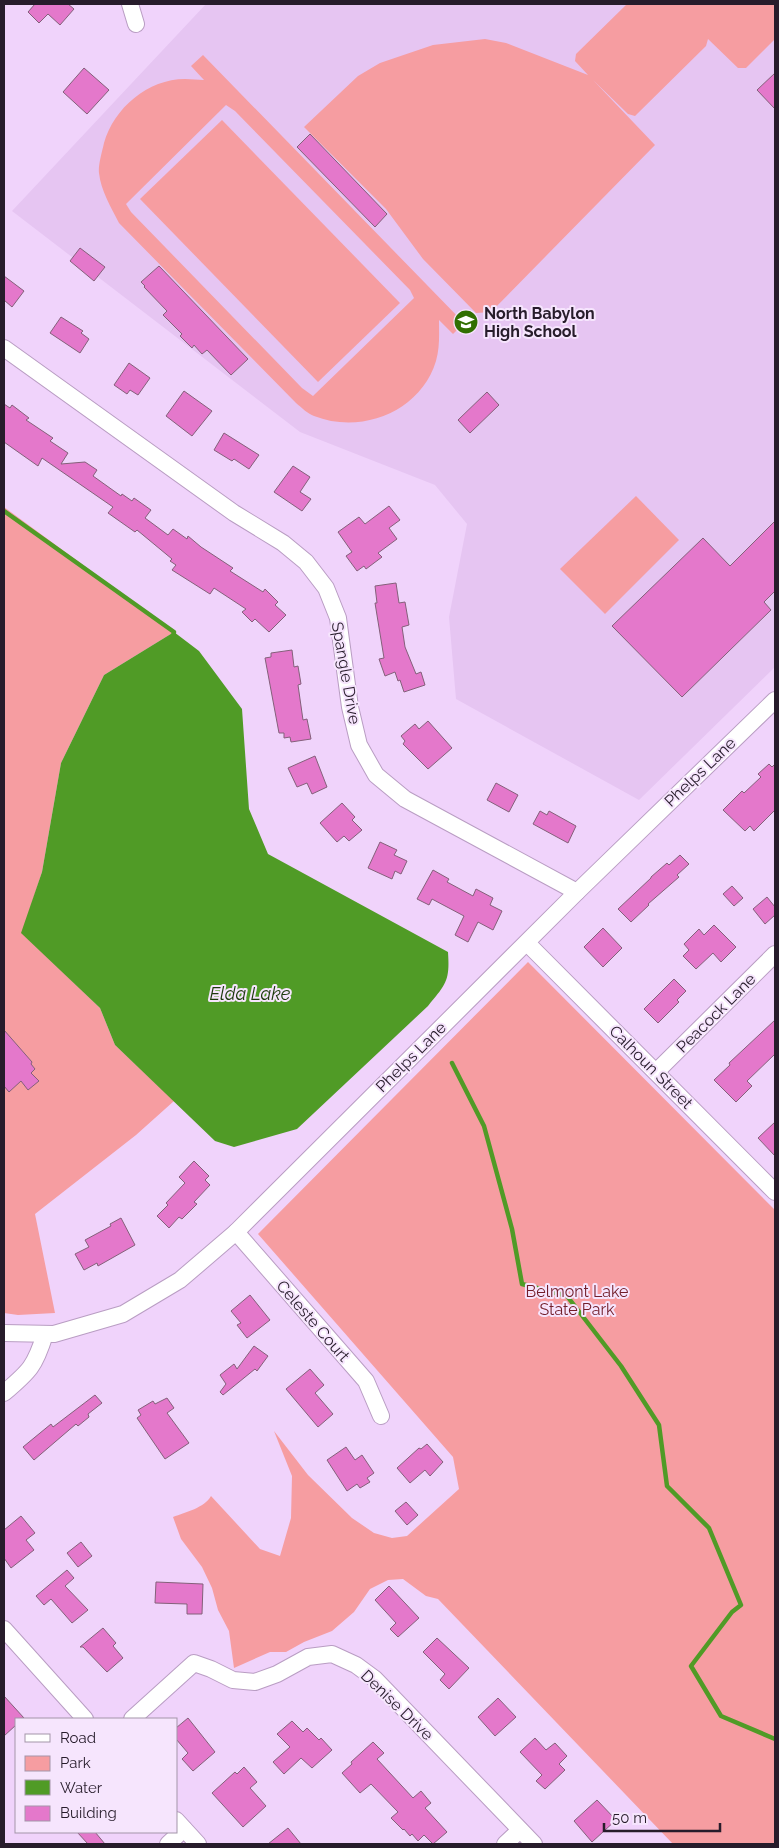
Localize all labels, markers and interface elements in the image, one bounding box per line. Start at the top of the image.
place label: North Babylon High School [484,304,595,341]
school or university icon: North Babylon High School [453,309,479,335]
street label: Spangle Drive [328,620,364,726]
street label: Phelps Lane [660,733,740,811]
street label: Peacock Lane [672,969,760,1057]
water label: Elda Lake [210,983,291,1004]
street label: Phelps Lane [372,1018,450,1096]
street label: Calhoun Street [605,1021,697,1113]
street label: Celeste Court [273,1276,354,1366]
park label: Belmont Lake State Park [526,1282,628,1319]
street label: Denise Drive [357,1666,437,1744]
legend [15,1718,178,1833]
text: Road [60,1729,96,1747]
text: Park [60,1754,91,1772]
text: Water [60,1779,103,1797]
scale bar [604,1800,720,1832]
text: Building [60,1804,117,1822]
text: 50 m [612,1809,647,1827]

